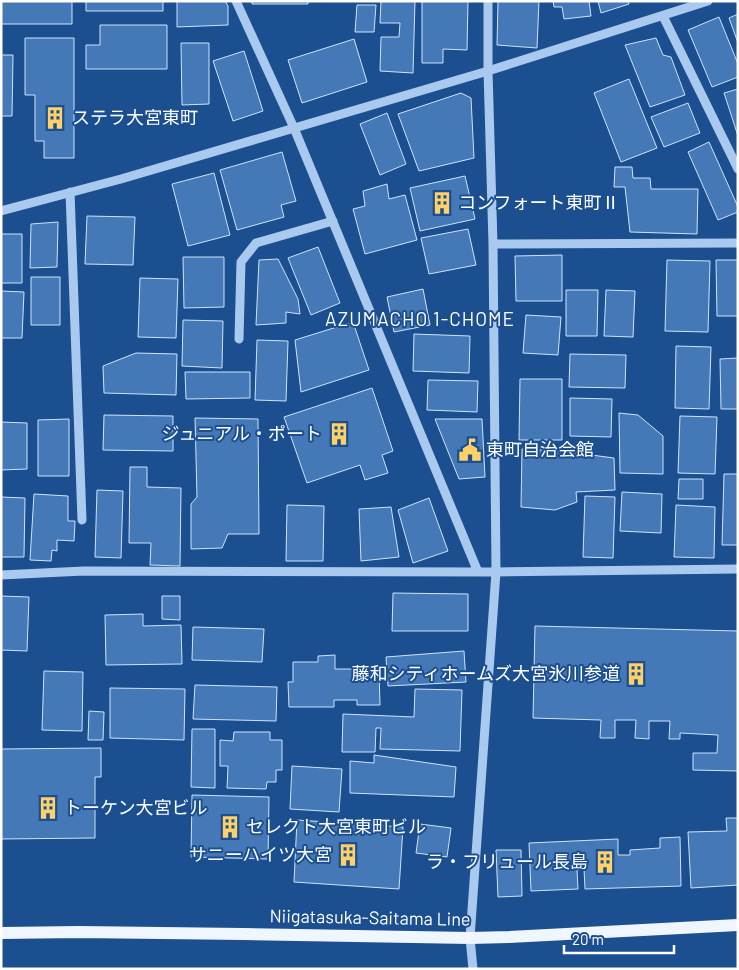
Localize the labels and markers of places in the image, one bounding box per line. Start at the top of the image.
building icon: ステラ大宮東町 [42,105,68,131]
place label: ステラ大宮東町 [72,106,198,128]
building icon: コンフォート東町Ⅱ [429,190,455,216]
place label: コンフォート東町Ⅱ [458,191,619,213]
building icon: ジュニアル・ポート [326,421,352,447]
place label: ジュニアル・ポート [161,422,322,444]
public building icon: 東町自治会館 [457,437,483,463]
place label: 東町自治会館 [486,438,594,460]
building icon: 藤和シティホームズ大宮氷川参道 [623,661,649,687]
place label: 藤和シティホームズ大宮氷川参道 [352,662,620,684]
building icon: トーケン大宮ビル [35,795,61,821]
place label: トーケン大宮ビル [64,796,207,818]
building icon: セレクト大宮東町ビル [217,814,243,840]
place label: セレクト大宮東町ビル [246,815,426,837]
building icon: サニーハイツ大宮 [335,842,361,868]
place label: サニーハイツ大宮 [189,843,332,865]
building icon: ラ・フリュール長島 [592,849,618,875]
place label: ラ・フリュール長島 [426,850,588,872]

